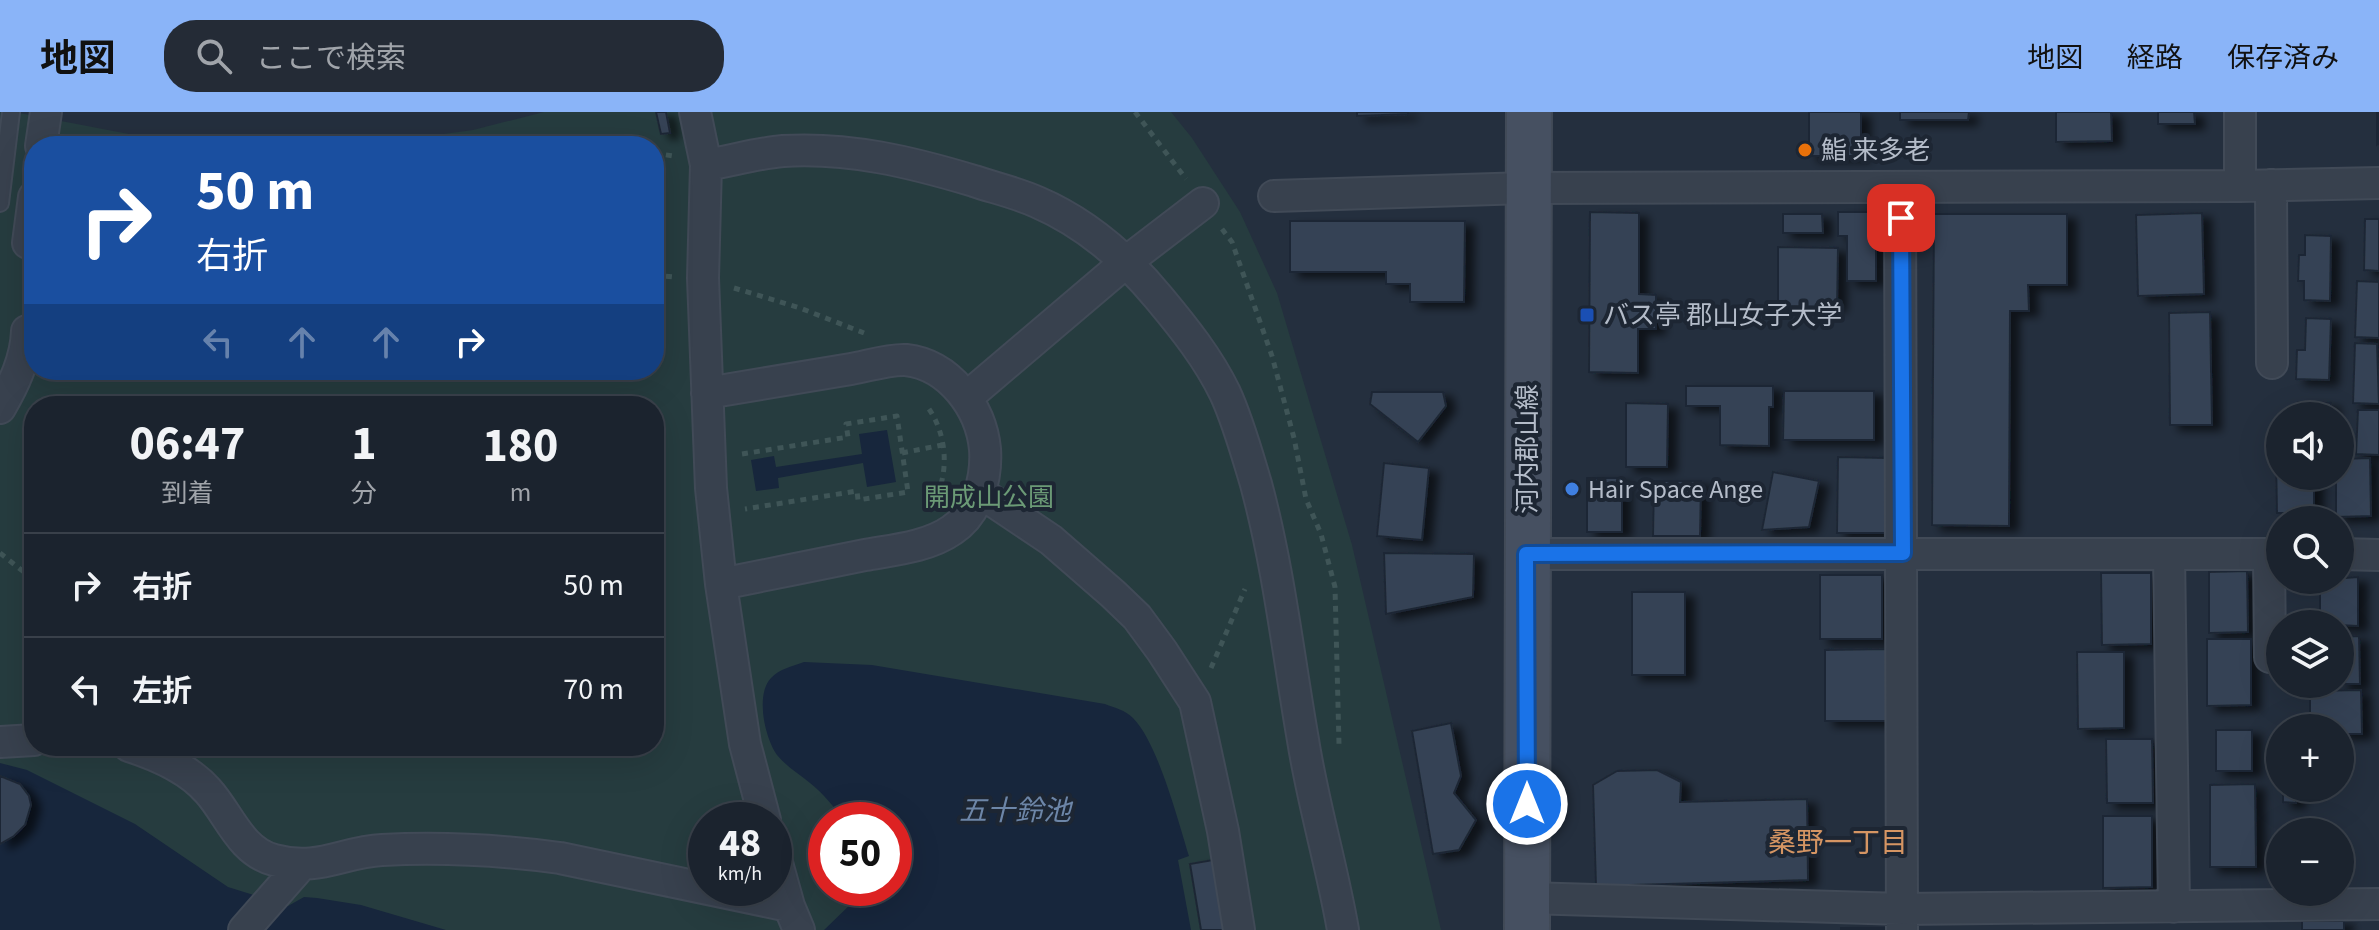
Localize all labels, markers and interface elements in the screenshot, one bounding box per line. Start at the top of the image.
search box [164,20,724,92]
text: 地図 [40,32,116,86]
icon: search [192,34,236,78]
text: ここで検索 [256,37,406,80]
text: 地図 [2027,38,2083,78]
text: 経路 [2127,38,2183,78]
text: 保存済み [2227,38,2339,78]
place label: 鮨 来多老 [1821,132,1930,169]
marker: 鮨 来多老 [1796,141,1814,159]
text: 50 m [196,152,314,231]
icon: right [64,168,168,272]
pin [1867,184,1935,252]
icon: arrive [1879,196,1923,240]
text: 右折 [196,231,268,282]
place label: バス亭 郡山女子大学 [1603,297,1842,334]
marker: バス亭 郡山女子大学 [1578,306,1596,324]
icon: left [196,320,240,364]
icon: ahead [280,320,324,364]
icon: ahead [364,320,408,364]
icon: right [448,320,492,364]
street label: 河内郡山線 [1509,384,1546,514]
map controls [2266,402,2354,906]
button: sound [2266,402,2354,490]
text: 06:47 [130,410,245,478]
text: 1 [351,410,377,478]
text: 180 [482,412,558,480]
place label: Hair Space Ange [1588,471,1763,508]
text: m [510,474,531,511]
text: 到着 [161,475,213,512]
text: 分 [351,475,377,512]
park label: 開成山公園 [924,479,1054,516]
marker: Hair Space Ange [1563,480,1581,498]
button: search [2266,506,2354,594]
icon: right [64,563,108,607]
text: 50 m [563,564,624,607]
text: 右折 [132,566,192,609]
button: layers [2266,610,2354,698]
icon: left [64,667,108,711]
text: 70 m [563,668,624,711]
text: 左折 [132,670,192,713]
button: + [2266,714,2354,802]
position arrow [1485,762,1569,846]
water label: 五十鈴池 [959,791,1074,831]
speed limit sign: 50 [808,802,912,906]
text: 48 [719,815,761,872]
button: − [2266,818,2354,906]
district label: 桑野一丁目 [1768,823,1908,863]
text: km/h [718,860,762,888]

